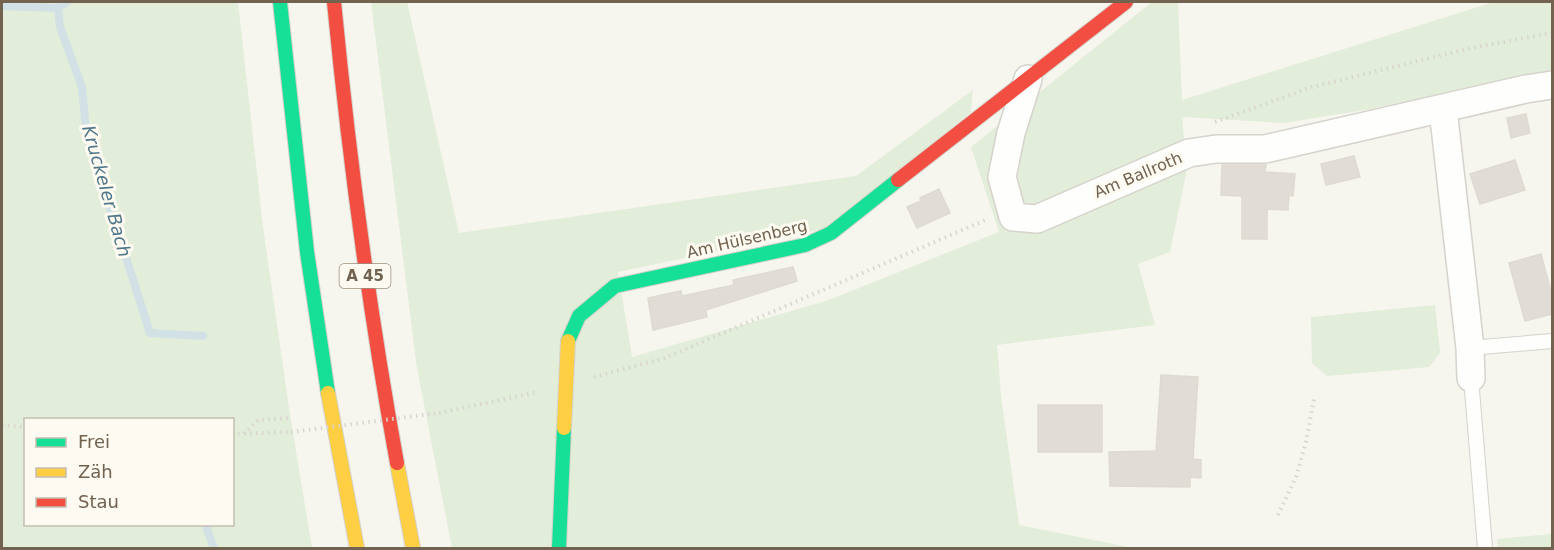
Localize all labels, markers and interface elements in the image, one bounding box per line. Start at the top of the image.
water label: Kruckeler Bach [78,123,136,259]
street label: Am Ballroth [1091,148,1185,202]
street label: Am Hülsenberg [685,216,809,262]
road number: A 45 [340,264,391,288]
legend [24,418,234,526]
text: Frei [78,431,110,452]
text: Zäh [78,461,113,482]
text: Stau [78,491,119,512]

